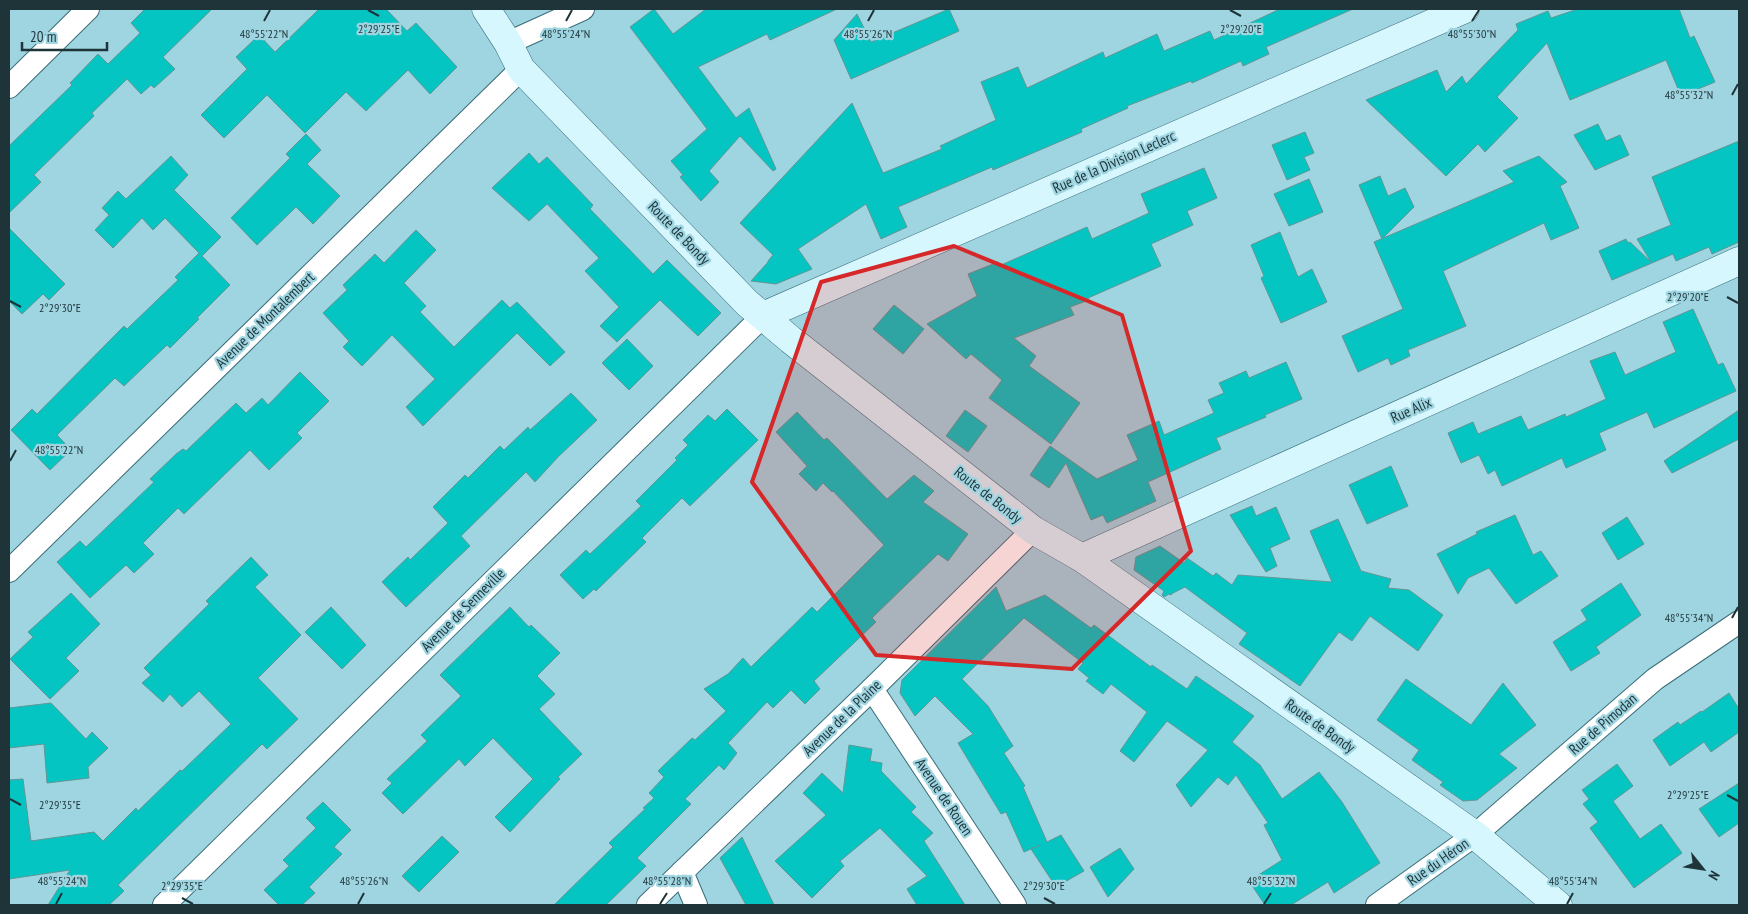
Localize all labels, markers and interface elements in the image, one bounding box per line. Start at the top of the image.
scale bar [22,20,108,52]
text: 2°29'25"E [358,21,400,36]
text: 2°29'20"E [1220,21,1262,36]
text: 48°55'22"N [240,26,288,41]
text: 48°55'24"N [542,26,590,41]
text: 48°55'26"N [844,26,892,41]
text: 48°55'30"N [1448,26,1496,41]
text: 20 m [30,27,56,46]
text: 48°55'32"N [1665,87,1713,102]
street label: Rue de la Division Leclerc [1049,126,1179,197]
street label: Route de Bondy [644,197,715,269]
street label: Avenue de Montalembert [211,267,318,372]
text: 2°29'20"E [1667,289,1709,304]
text: 2°29'30"E [39,300,81,315]
street label: Rue Alix [1387,392,1434,427]
text: 48°55'22"N [35,442,83,457]
street label: Route de Bondy [950,462,1026,527]
street label: Avenue de Senneville [417,564,509,656]
text: 48°55'34"N [1665,610,1713,625]
street label: Avenue de la Plaine [798,675,885,760]
street label: Rue de Pimodan [1565,689,1641,758]
street label: Route de Bondy [1282,695,1359,757]
street label: Avenue de Rouen [912,754,977,839]
text: 2°29'25"E [1667,787,1709,802]
text: 2°29'35"E [39,797,81,812]
street label: Rue du Héron [1403,834,1472,890]
north arrow [1678,844,1728,894]
text: N [1705,868,1724,883]
text: 48°55'24"N [38,873,86,888]
text: 48°55'26"N [340,873,388,888]
text: 48°55'28"N [643,873,691,888]
text: 48°55'32"N [1247,873,1295,888]
text: 48°55'34"N [1549,873,1597,888]
text: 2°29'35"E [161,878,203,893]
text: 2°29'30"E [1023,878,1065,893]

